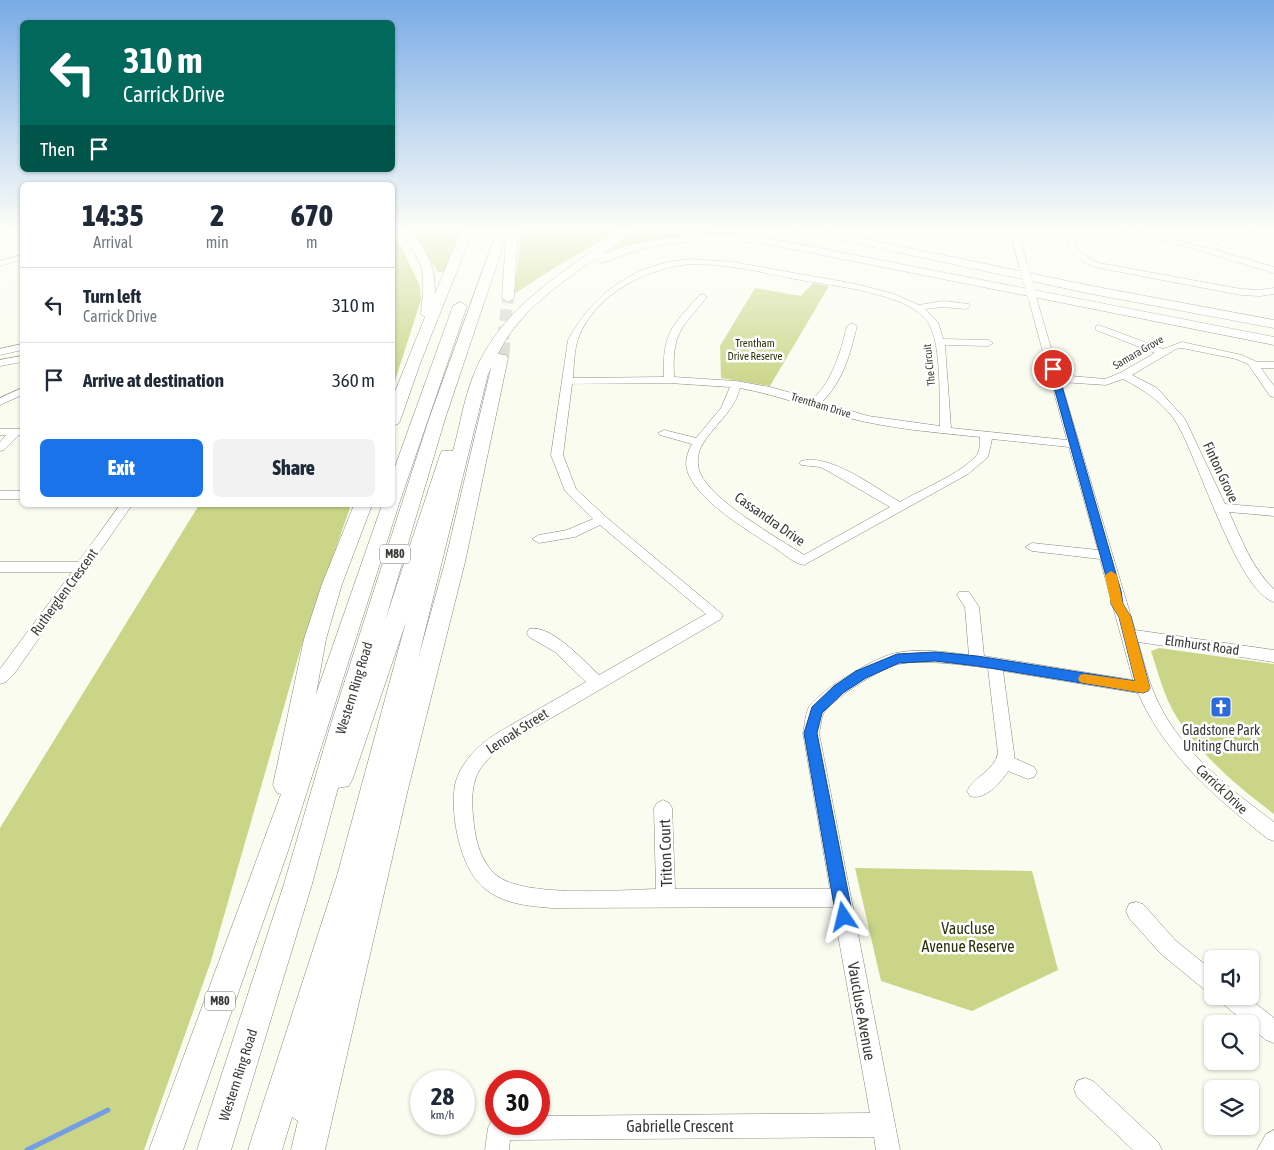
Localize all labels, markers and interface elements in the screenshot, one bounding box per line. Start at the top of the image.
icon: left [40,40,105,105]
text: 310 m [123,40,202,80]
text: Carrick Drive [123,81,225,107]
icon: arrive [85,135,113,163]
text: Then [40,138,75,160]
text: 14:35 [82,198,144,232]
text: 2 [210,198,224,232]
text: 670 [291,198,333,232]
text: Arrival [93,233,132,251]
text: min [206,233,229,251]
text: m [306,233,318,251]
text: Turn left [83,285,141,307]
icon: left [40,291,68,319]
text: 310 m [332,294,375,316]
text: Carrick Drive [83,307,157,325]
street label: Samara Grove [1111,333,1165,371]
park label: Trentham Drive Reserve [728,337,782,362]
street label: The Circuit [921,343,937,387]
pin [1032,348,1074,390]
icon: arrive [1039,355,1067,383]
icon: arrive [40,366,68,394]
text: Arrive at destination [83,369,224,391]
text: 360 m [332,369,375,391]
street label: Trentham Drive [790,390,852,420]
button: Exit [40,439,203,497]
button: Share [213,439,375,497]
street label: Finton Grove [1200,439,1242,505]
street label: Cassandra Drive [732,489,808,549]
road number: M80 [380,544,410,564]
street label: Rutherglen Crescent [27,545,101,639]
street label: Elmhurst Road [1164,632,1240,658]
street label: Western Ring Road [332,640,376,736]
church icon: Gladstone Park Uniting Church [1209,695,1233,719]
street label: Lenoak Street [483,705,551,757]
place label: Gladstone Park Uniting Church [1182,722,1260,754]
street label: Carrick Drive [1193,761,1251,817]
street label: Triton Court [655,818,675,887]
position arrow [817,890,869,942]
park label: Vaucluse Avenue Reserve [921,919,1015,955]
map controls [1204,950,1259,1135]
button: sound [1204,950,1259,1005]
street label: Vaucluse Avenue [844,960,880,1062]
road number: M80 [205,991,235,1010]
button: search [1204,1015,1259,1070]
street label: Western Ring Road [216,1027,260,1123]
speed limit sign: 30 [485,1070,550,1135]
button: layers [1204,1080,1259,1135]
text: 28 [431,1082,454,1110]
text: km/h [431,1108,454,1122]
street label: Gabrielle Crescent [626,1117,734,1135]

